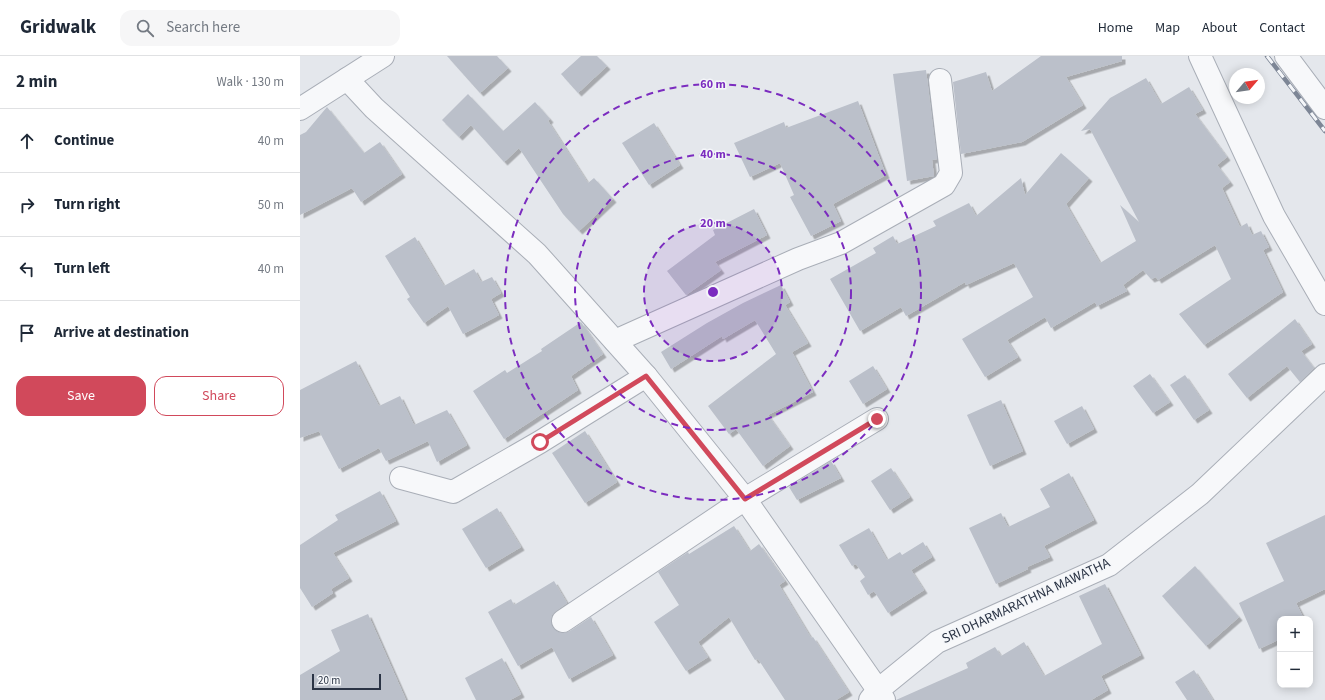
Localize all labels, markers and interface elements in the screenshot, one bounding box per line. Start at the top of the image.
search box [120,10,400,46]
text: Gridwalk [20,14,96,41]
icon: search [134,17,156,39]
text: Search here [166,17,240,38]
text: Home [1098,18,1133,38]
text: Map [1155,18,1180,38]
text: About [1202,18,1237,38]
text: Contact [1259,18,1305,38]
north arrow [1229,68,1265,104]
text: 2 min [16,70,57,94]
text: Walk · 130 m [216,73,284,91]
text: 60 m [700,76,726,93]
icon: ahead [16,130,38,152]
text: Continue [54,130,114,151]
text: 40 m [258,132,284,150]
text: 40 m [700,146,726,163]
icon: right [16,194,38,216]
text: Turn right [54,194,120,215]
text: 50 m [258,196,284,214]
text: 20 m [700,215,726,232]
icon: left [16,258,38,280]
text: Turn left [54,258,110,279]
text: 40 m [258,260,284,278]
centre of rings [706,285,720,299]
icon: arrive [16,322,38,344]
text: Arrive at destination [54,322,189,343]
button: Save [16,376,146,416]
button: Share [154,376,284,416]
route end [868,410,886,428]
route start [531,433,549,451]
street label: SRI DHARMARATHNA MAWATHA [939,553,1114,649]
map controls [1277,616,1313,688]
button: + [1277,616,1313,652]
button: − [1277,652,1313,688]
scale bar [312,672,381,691]
text: 20 m [318,673,340,688]

